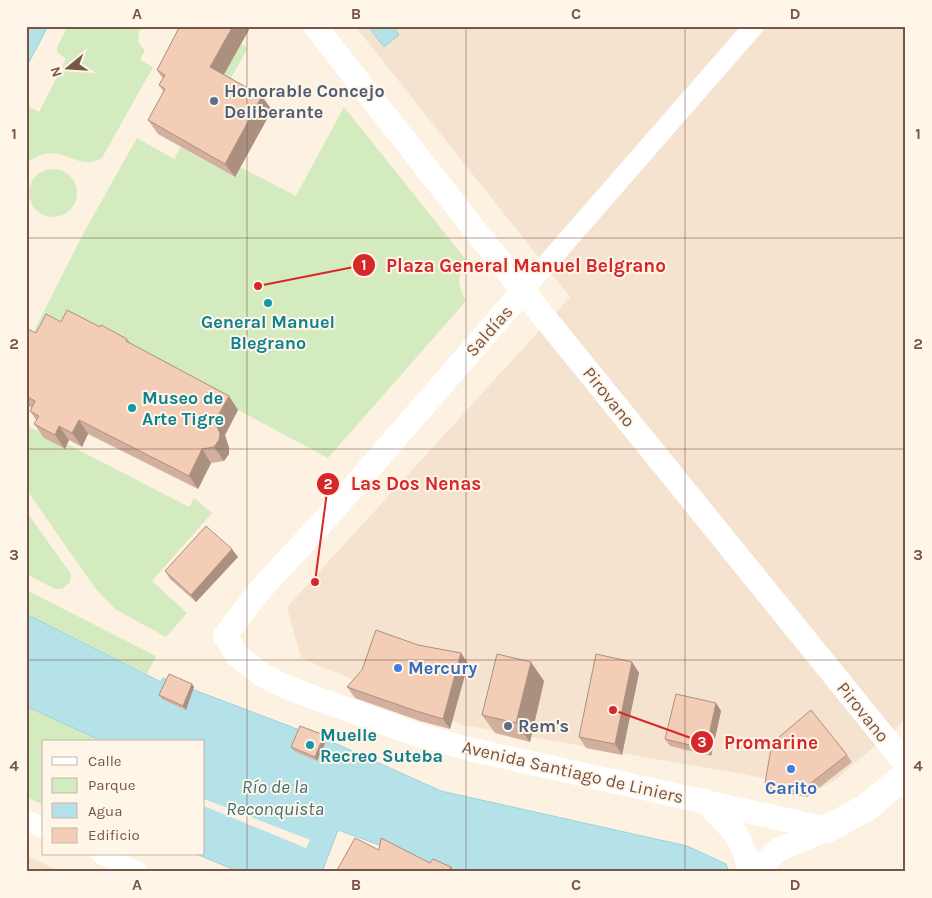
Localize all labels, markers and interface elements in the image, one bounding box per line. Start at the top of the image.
text: A [132,4,142,23]
text: B [351,4,361,23]
text: C [571,4,581,23]
text: D [790,4,801,23]
north arrow [42,42,92,92]
text: N [46,64,66,79]
place label: Honorable Concejo Deliberante [224,80,385,123]
marker: Honorable Concejo Deliberante [208,95,220,107]
text: 1 [11,124,17,143]
text: 1 [915,124,921,143]
callout: Plaza General Manuel Belgrano [351,248,676,282]
text: Plaza General Manuel Belgrano [386,255,666,277]
text: 1 [361,256,367,274]
marker: General Manuel Blegrano [262,297,274,309]
street label: Saldías [461,301,517,361]
place label: General Manuel Blegrano [201,311,335,354]
text: 2 [9,334,19,353]
text: 2 [913,334,923,353]
street label: Pirovano [578,362,640,432]
place label: Museo de Arte Tigre [142,387,224,430]
marker: Museo de Arte Tigre [126,402,138,414]
callout: Las Dos Nenas [315,467,491,501]
text: Las Dos Nenas [351,473,481,495]
text: 2 [323,475,333,493]
text: 3 [9,545,19,564]
text: 3 [913,545,923,564]
place label: Mercury [408,657,477,679]
marker: Mercury [392,662,404,674]
street label: Pirovano [832,677,894,747]
place label: Rem's [518,715,569,737]
marker: Rem's [502,720,514,732]
place label: Muelle Recreo Suteba [320,724,443,767]
callout: Promarine [689,725,828,759]
text: Promarine [724,732,818,754]
text: 3 [697,733,707,751]
street label: Avenida Santiago de Liniers [460,736,686,808]
marker: Muelle Recreo Suteba [304,739,316,751]
legend [42,740,205,856]
text: Calle [88,752,122,770]
text: 4 [9,756,19,775]
text: 4 [913,756,923,775]
marker: Carito [785,763,797,775]
text: Parque [88,776,136,794]
water label: Río de la Reconquista [226,776,324,820]
place label: Carito [765,777,817,799]
text: Agua [88,802,122,820]
text: Edificio [88,826,140,844]
text: A [132,875,142,894]
text: B [351,875,361,894]
text: C [571,875,581,894]
text: D [790,875,801,894]

